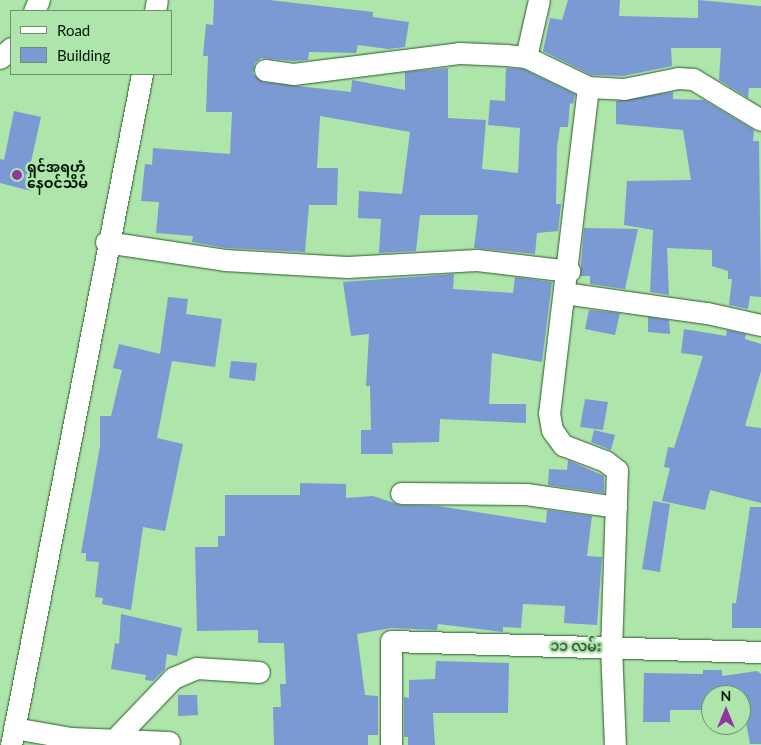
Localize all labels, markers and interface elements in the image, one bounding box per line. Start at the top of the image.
legend [10,10,172,75]
text: Road [57,21,90,39]
text: Building [57,46,110,64]
place label: ရှင်အရဟံ နေဝင်သိမ် [27,159,88,192]
marker: ရှင်အရဟံ နေဝင်သိမ် [11,169,23,181]
street label: ၁၁ လမ်း [550,637,602,655]
north arrow [701,685,751,735]
text: N [721,687,731,704]

